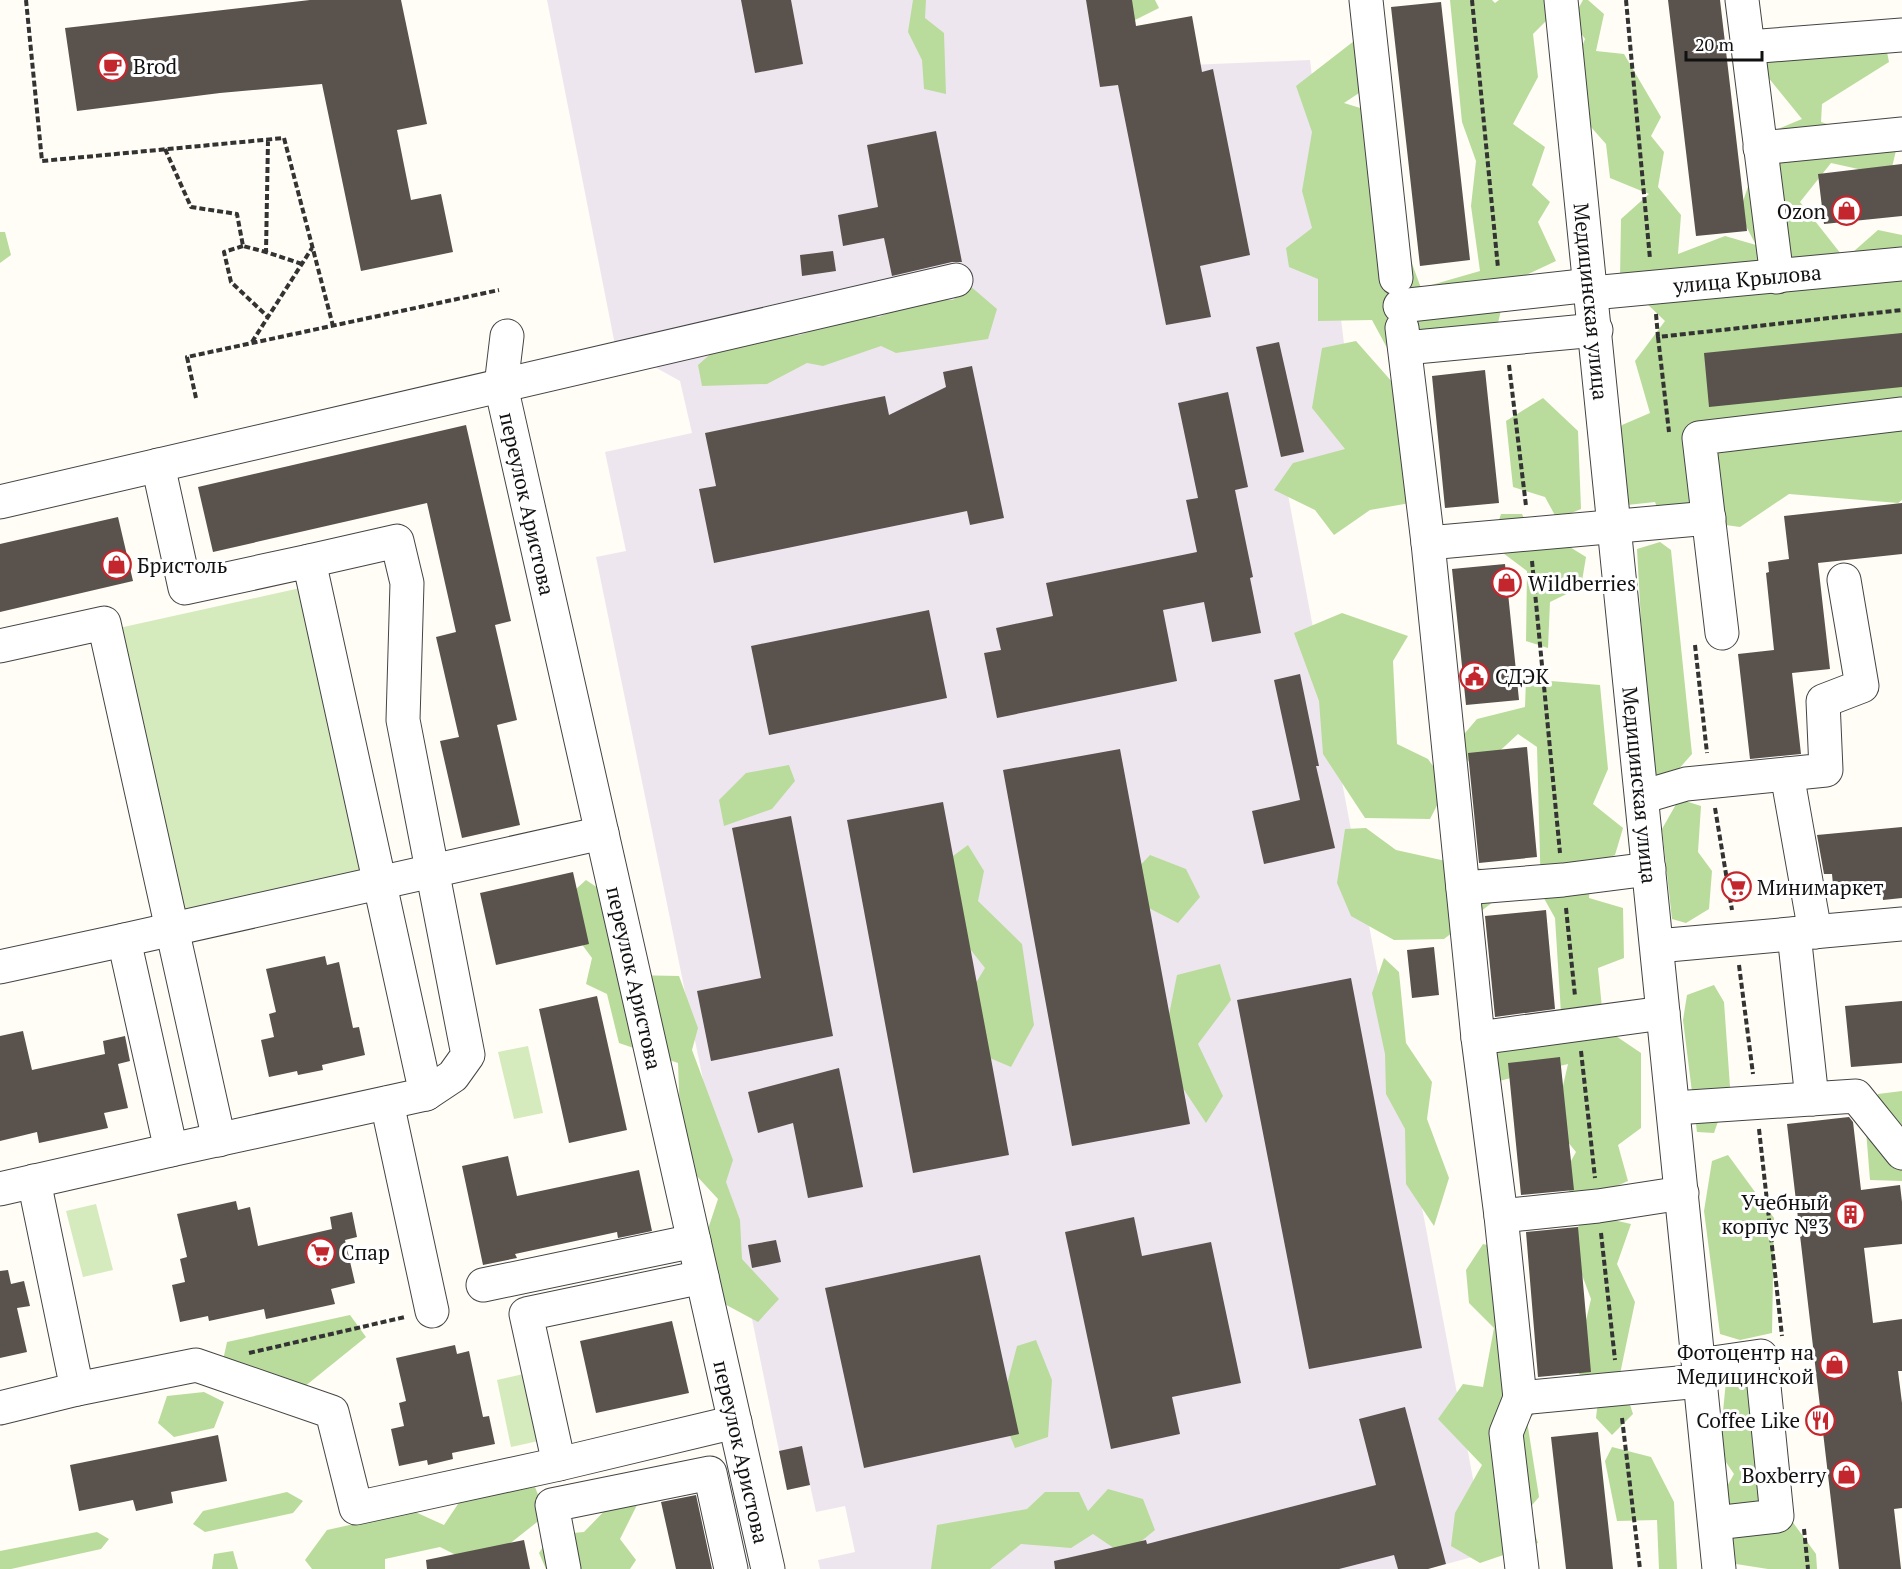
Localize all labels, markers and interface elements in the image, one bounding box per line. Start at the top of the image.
scale bar [1686,24,1762,62]
text: 20 m [1695,32,1735,56]
cafe icon: Brod [96,50,128,82]
place label: Brod [133,52,178,80]
shop icon: Ozon [1831,195,1863,227]
place label: Ozon [1777,197,1827,225]
street label: Медицинская улица [1568,202,1615,402]
street label: улица Крылова [1671,258,1823,299]
street label: переулок Аристова [493,409,562,598]
shop icon: Бристоль [100,549,132,581]
place label: Бристоль [137,551,227,579]
shop icon: Wildberries [1491,567,1523,599]
place label: Wildberries [1528,569,1636,597]
public building icon: СДЭК [1458,660,1490,692]
place label: СДЭК [1495,662,1549,690]
street label: Медицинская улица [1616,685,1664,885]
supermarket icon: Минимаркет [1720,871,1752,903]
place label: Минимаркет [1757,873,1884,901]
street label: переулок Аристова [600,883,669,1072]
place label: Учебный корпус №3 [1721,1188,1829,1240]
building icon: Учебный корпус №3 [1834,1198,1866,1230]
supermarket icon: Спар [304,1236,336,1268]
place label: Спар [341,1238,390,1266]
place label: Фотоцентр на Медицинской [1677,1338,1814,1390]
shop icon: Фотоцентр на Медицинской [1819,1348,1851,1380]
street label: переулок Аристова [707,1358,776,1547]
restaurant icon: Coffee Like [1805,1404,1837,1436]
place label: Coffee Like [1696,1406,1800,1434]
shop icon: Boxberry [1831,1459,1863,1491]
place label: Boxberry [1742,1461,1826,1489]

